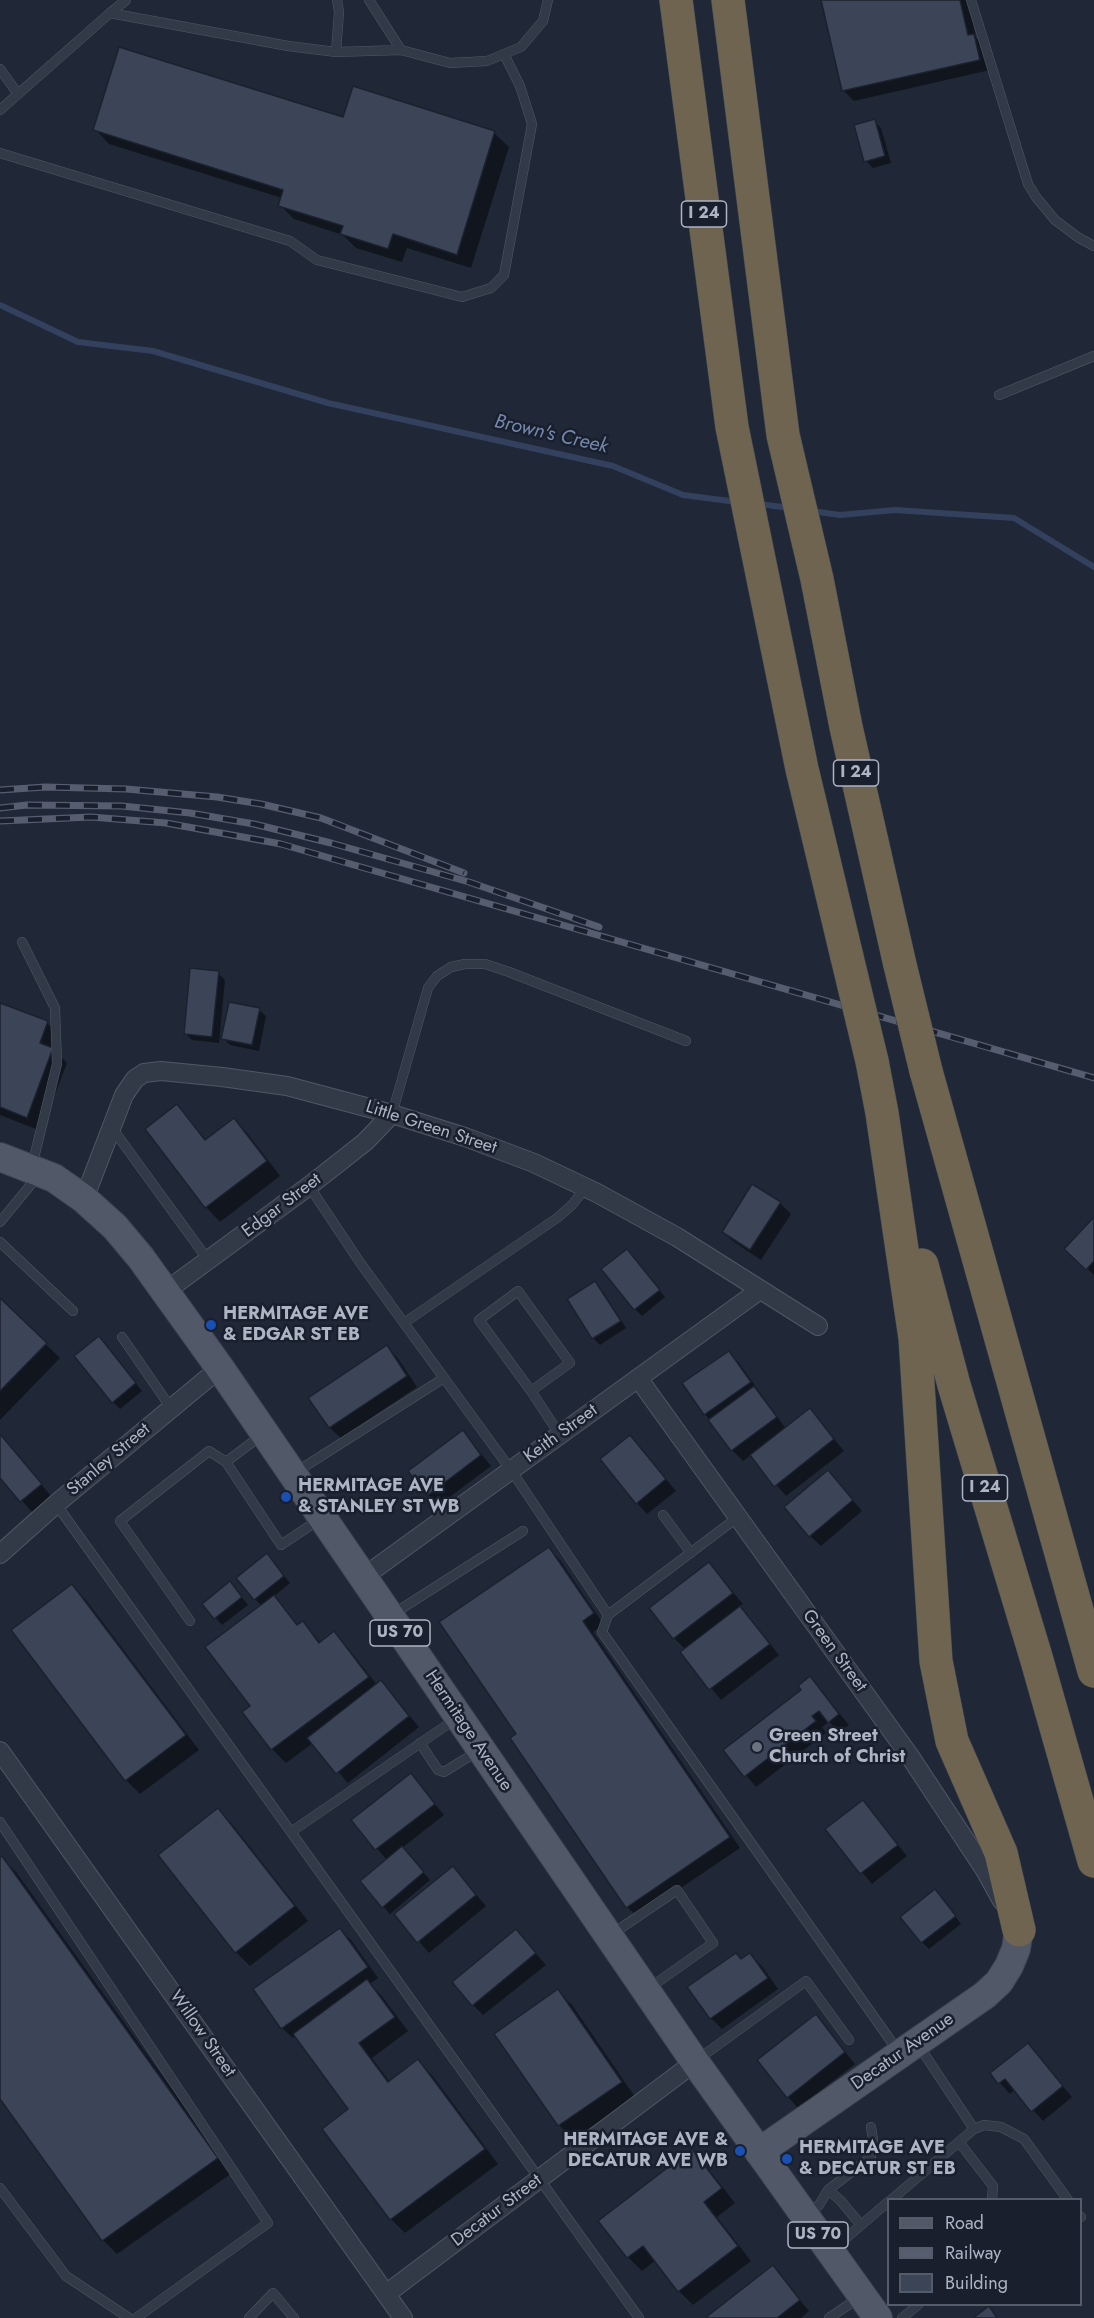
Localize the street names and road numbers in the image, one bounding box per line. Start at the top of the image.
road number: I 24 [682,201,726,227]
road number: I 24 [834,760,878,786]
street label: Little Green Street [363,1097,499,1159]
street label: Edgar Street [238,1169,326,1243]
street label: Keith Street [520,1400,602,1468]
street label: Stanley Street [63,1419,155,1501]
road number: I 24 [962,1475,1008,1501]
street label: Green Street [797,1606,871,1696]
road number: US 70 [370,1620,430,1646]
street label: Hermitage Avenue [420,1667,516,1795]
street label: Willow Street [164,1986,240,2082]
street label: Decatur Avenue [848,2009,958,2095]
street label: Decatur Street [448,2170,546,2252]
road number: US 70 [788,2222,848,2248]

